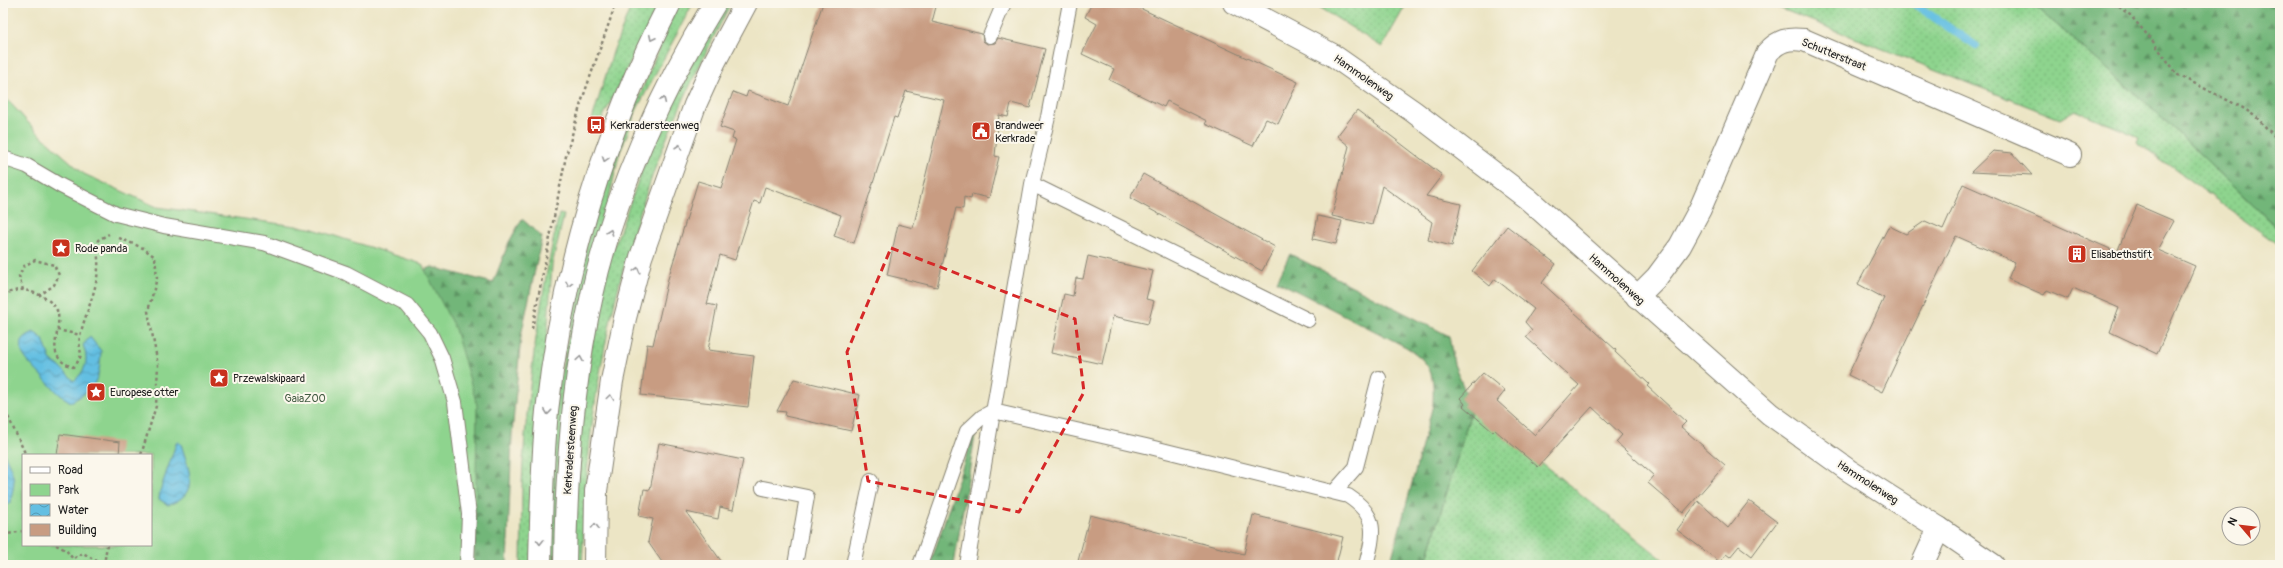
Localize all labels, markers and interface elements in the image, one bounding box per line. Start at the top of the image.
one-way arrow [649,33,657,41]
street label: Schutterstraat [1800,36,1869,74]
street label: Hammolenweg [1331,52,1396,103]
one-way arrow [658,96,666,104]
bus stop icon: Kerkradersteenweg [585,114,607,136]
place label: Kerkradersteenweg [610,119,700,132]
place label: Brandweer Kerkrade [995,119,1044,145]
public building icon: Brandweer Kerkrade [970,120,992,142]
one-way arrow [674,144,682,151]
one-way arrow [601,155,609,162]
one-way arrow [605,229,614,236]
place icon: Rode panda [50,237,72,259]
place label: Rode panda [75,242,127,255]
building icon: Elisabethstift [2066,243,2088,265]
place label: Elisabethstift [2091,248,2153,261]
street label: Hammolenweg [1586,251,1647,308]
one-way arrow [632,267,641,274]
one-way arrow [565,280,573,287]
one-way arrow [575,356,584,362]
place icon: Przewalskipaard [208,367,230,389]
place label: Przewalskipaard [233,372,305,385]
place icon: Europese otter [85,381,107,403]
place label: Europese otter [110,386,179,399]
park label: GaiaZOO [285,392,325,405]
one-way arrow [605,394,614,400]
street label: Kerkradersteenweg [561,405,580,495]
one-way arrow [543,409,552,415]
legend [22,454,152,546]
street label: Hammolenweg [1835,458,1901,507]
text: Road [58,463,83,478]
text: Park [58,483,79,498]
text: Water [58,503,89,518]
north arrow [2221,506,2261,546]
text: N [2225,515,2240,528]
text: Building [58,523,97,538]
one-way arrow [591,523,600,529]
one-way arrow [536,539,544,545]

